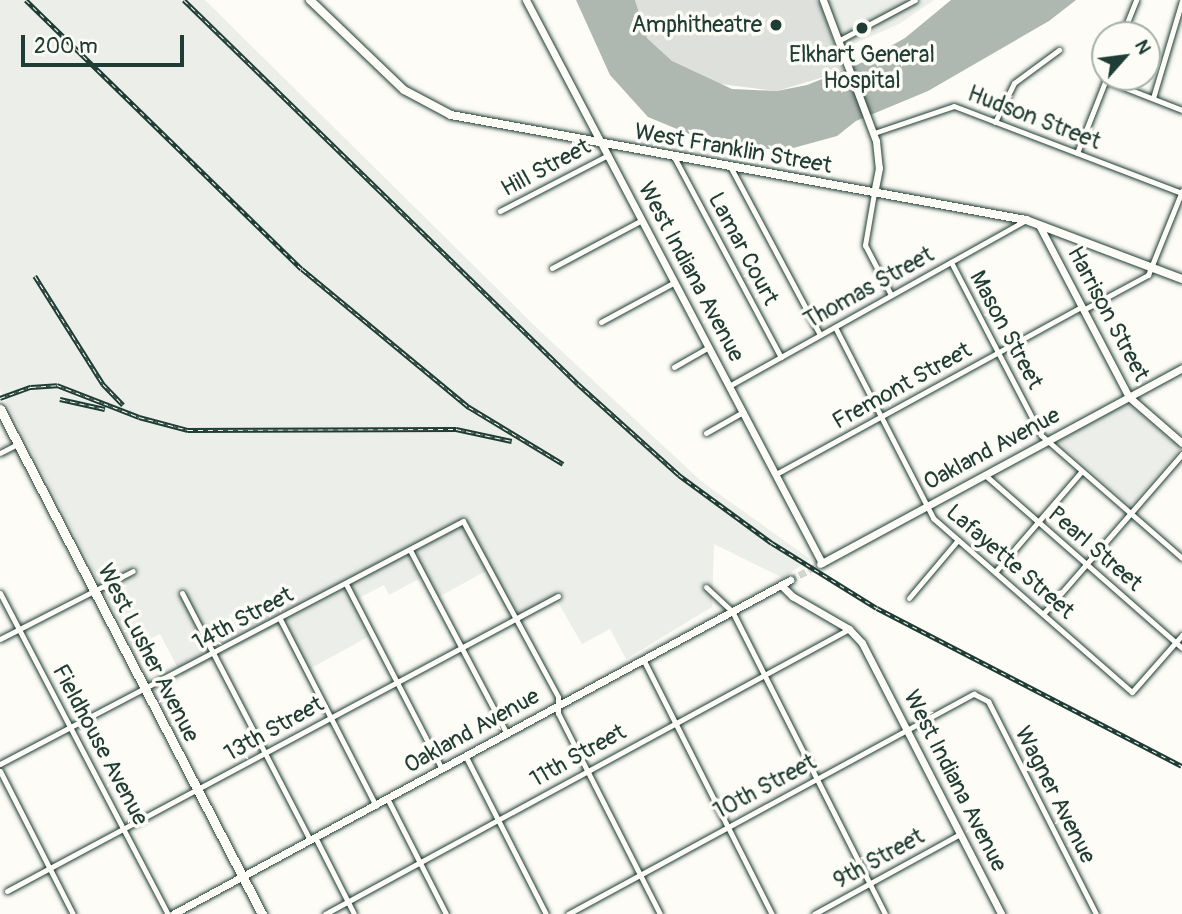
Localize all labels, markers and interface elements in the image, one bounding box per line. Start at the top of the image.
place label: Amphitheatre [631,11,762,39]
marker: Amphitheatre [768,17,784,33]
marker: Elkhart General Hospital [852,18,872,38]
scale bar [24,21,187,65]
north arrow [1091,21,1161,91]
text: 200 m [34,33,98,60]
text: N [1129,36,1156,58]
place label: Elkhart General Hospital [789,41,935,95]
street label: Hudson Street [964,80,1104,156]
street label: West Franklin Street [632,118,834,180]
street label: Hill Street [497,133,595,203]
street label: West Indiana Avenue [632,177,750,367]
street label: Lamar Court [702,188,784,310]
street label: Thomas Street [799,241,939,335]
street label: Harrison Street [1061,242,1155,386]
street label: Mason Street [963,266,1049,394]
street label: Fremont Street [828,336,976,436]
street label: Oakland Avenue [919,402,1065,496]
street label: Lafayette Street [940,499,1080,625]
street label: Pearl Street [1042,501,1148,597]
street label: West Lusher Avenue [91,559,205,747]
street label: 14th Street [188,581,298,657]
street label: Fieldhouse Avenue [46,660,154,830]
street label: Oakland Avenue [400,682,544,780]
street label: West Indiana Avenue [897,686,1013,876]
street label: 13th Street [220,690,328,768]
street label: 11th Street [525,718,631,794]
street label: Wagner Avenue [1009,722,1101,868]
street label: 10th Street [709,748,821,826]
street label: 9th Street [829,823,929,895]

